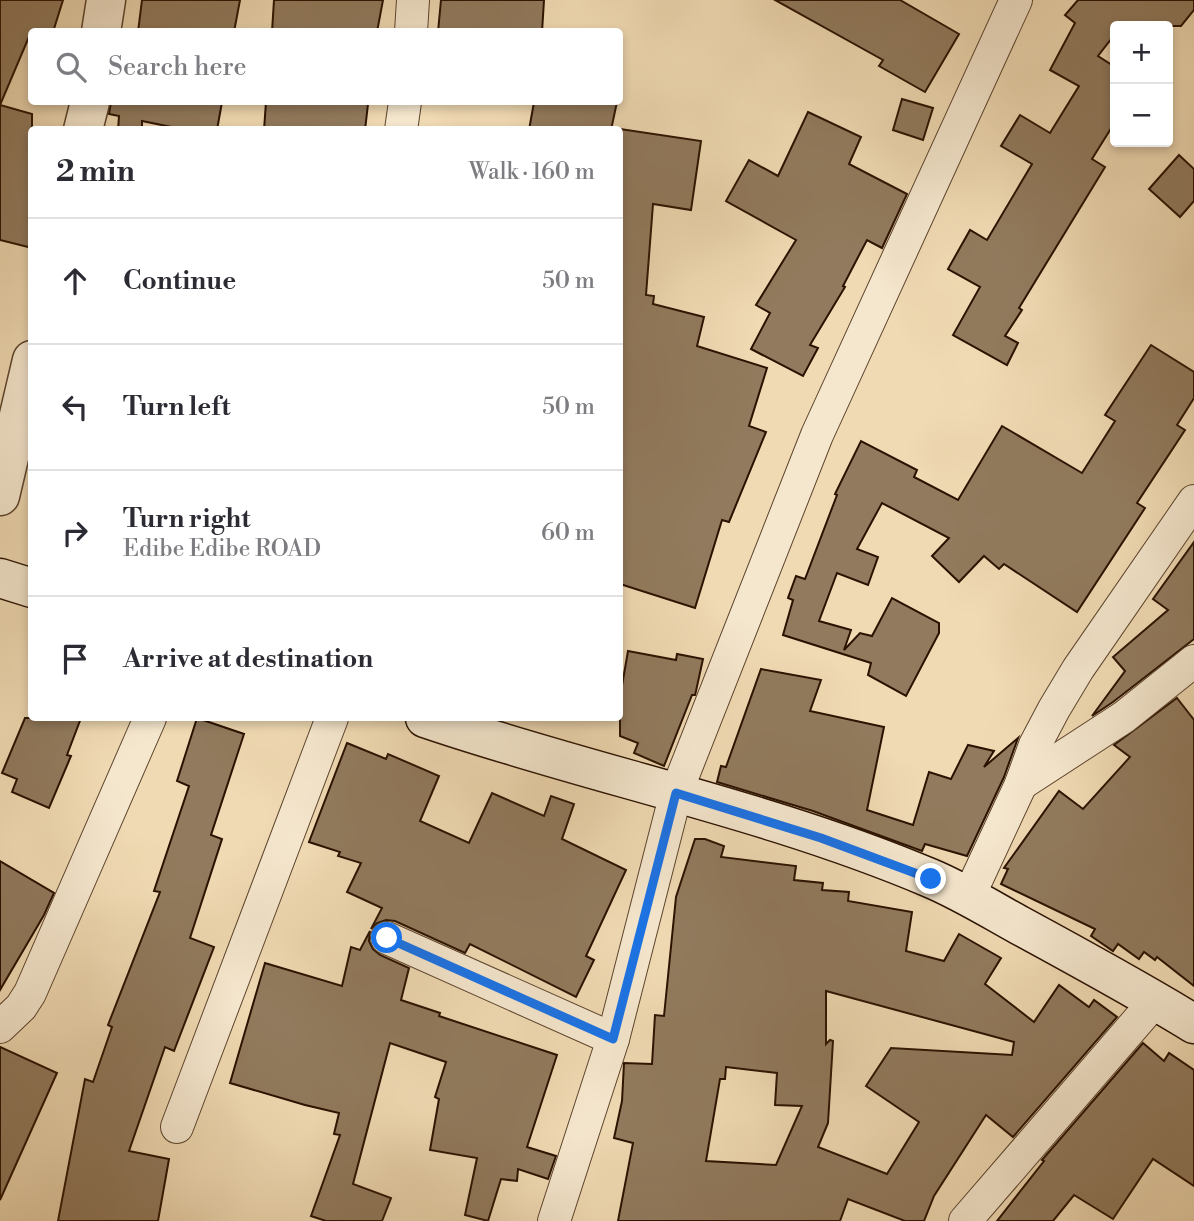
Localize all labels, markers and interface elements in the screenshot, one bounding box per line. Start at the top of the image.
map controls [1110,21,1173,147]
button: + [1110,21,1173,84]
search box [28,28,623,105]
icon: search [52,48,90,86]
text: Search here [108,51,247,83]
button: − [1110,84,1173,147]
text: 2 min [56,153,135,191]
text: Walk · 160 m [469,158,595,186]
icon: ahead [56,262,94,300]
text: Continue [123,265,236,297]
text: 50 m [542,267,595,295]
icon: left [56,388,94,426]
text: Turn left [123,391,231,423]
text: 50 m [542,393,595,421]
text: Turn right [123,503,251,535]
icon: right [56,514,94,552]
text: 60 m [541,519,595,547]
text: Edibe Edibe ROAD [123,535,321,563]
icon: arrive [56,640,94,678]
text: Arrive at destination [123,643,373,675]
route end [915,863,946,894]
route start [371,922,402,953]

